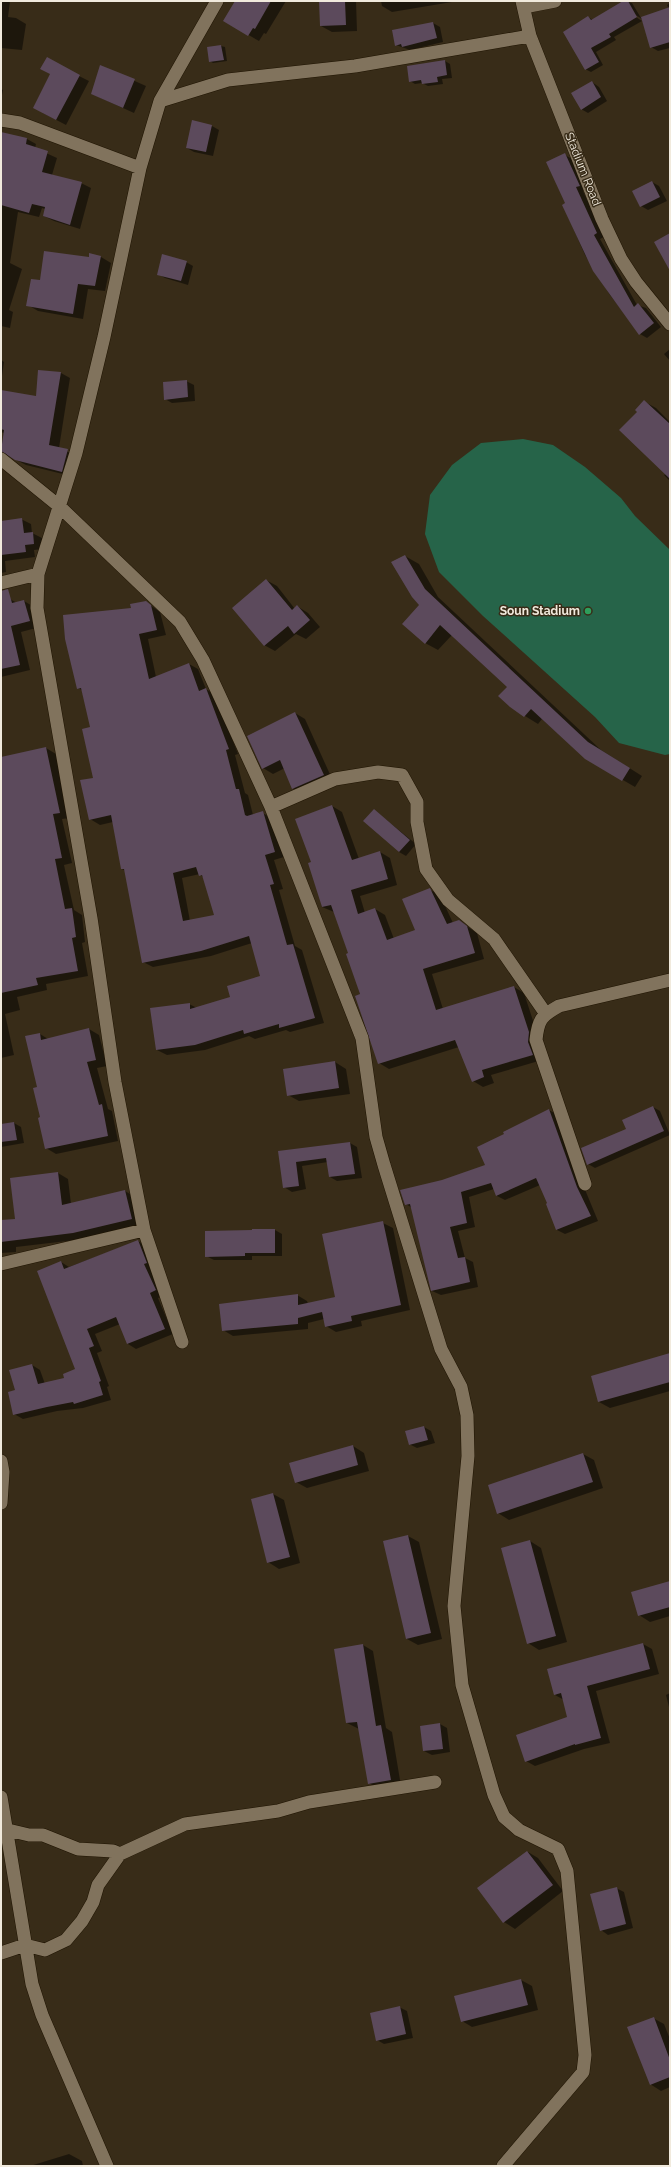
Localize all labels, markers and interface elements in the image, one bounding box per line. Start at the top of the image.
street label: Stadium Road [562,130,604,208]
place label: Soun Stadium [500,604,580,618]
marker: Soun Stadium [583,606,593,616]

